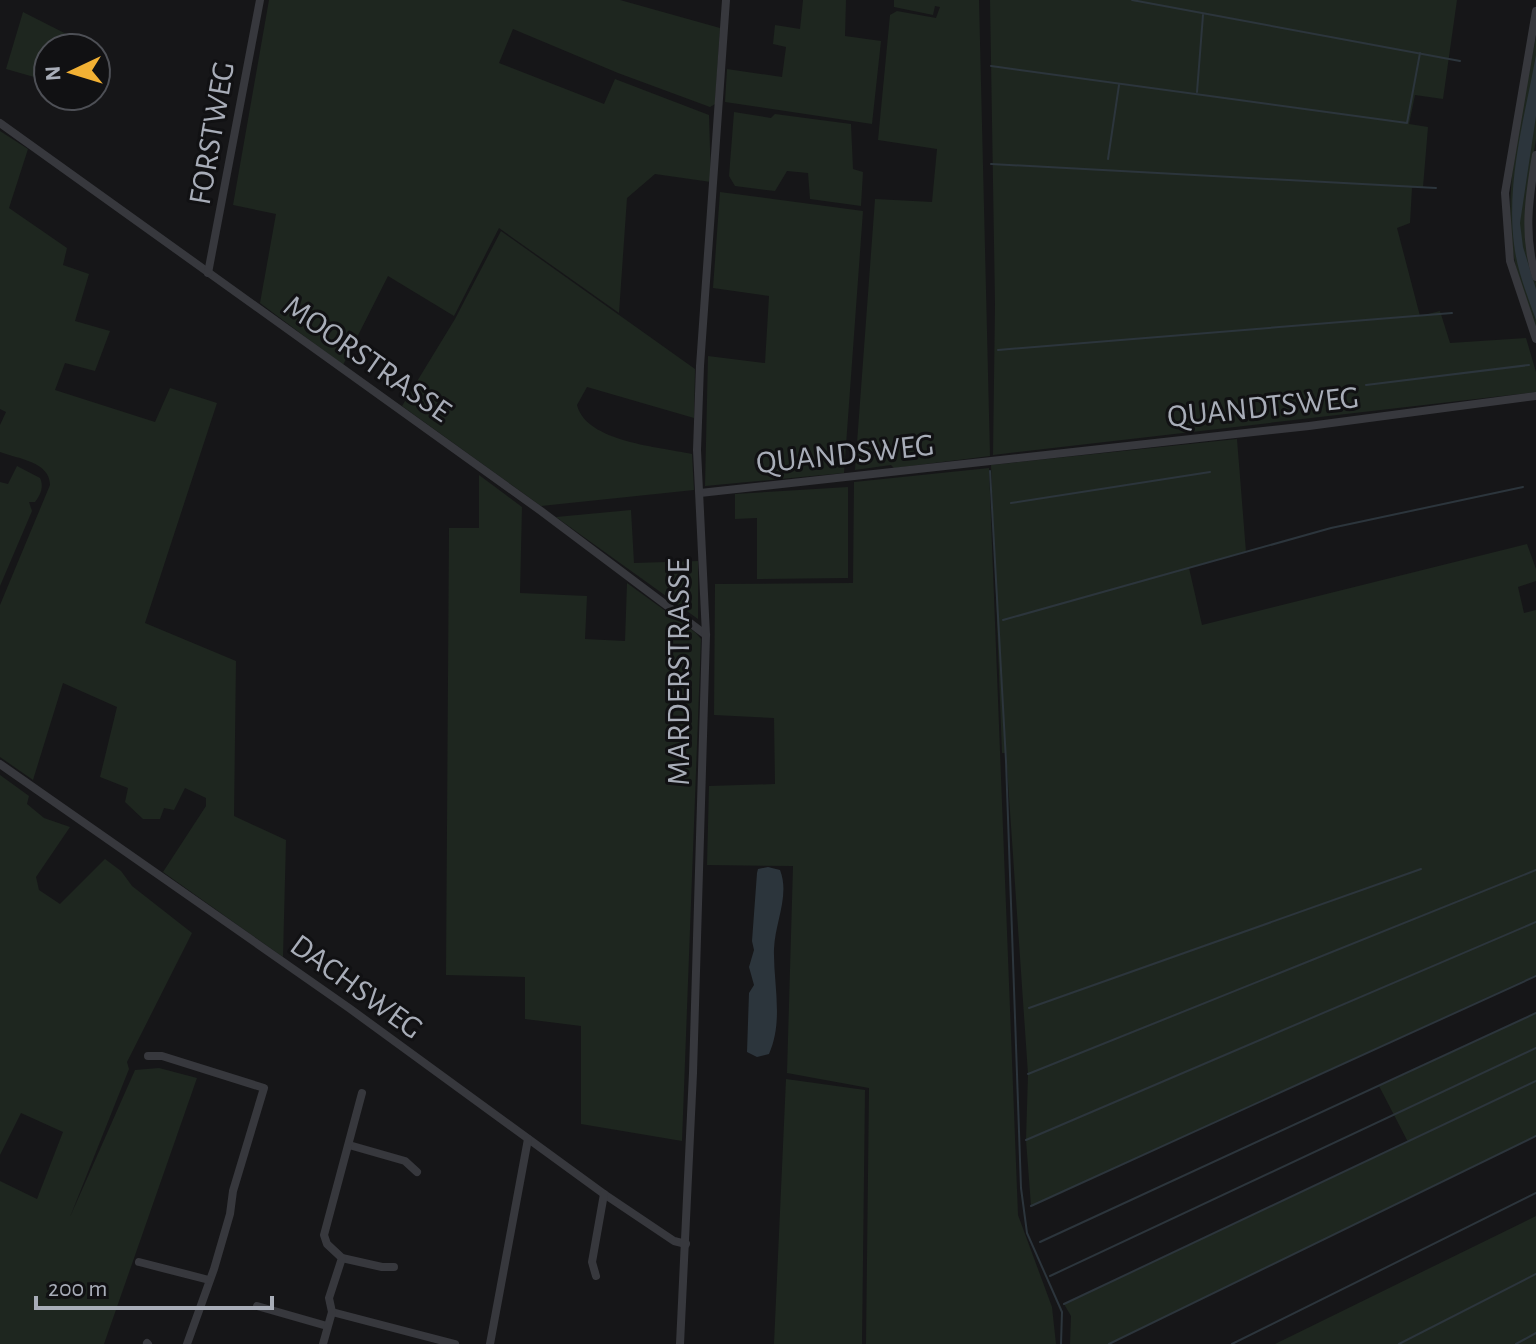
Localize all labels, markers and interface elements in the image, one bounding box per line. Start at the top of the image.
north arrow [32,32,112,112]
street label: FORSTWEG [184,59,240,207]
text: N [42,65,65,82]
street label: MOORSTRASSE [278,290,457,428]
street label: QUANDTSWEG [1166,381,1361,433]
street label: QUANDSWEG [755,429,936,479]
street label: MARDERSTRASSE [663,558,695,786]
street label: DACHSWEG [284,928,428,1045]
scale bar [36,1260,272,1310]
text: 200 m [48,1277,107,1301]

